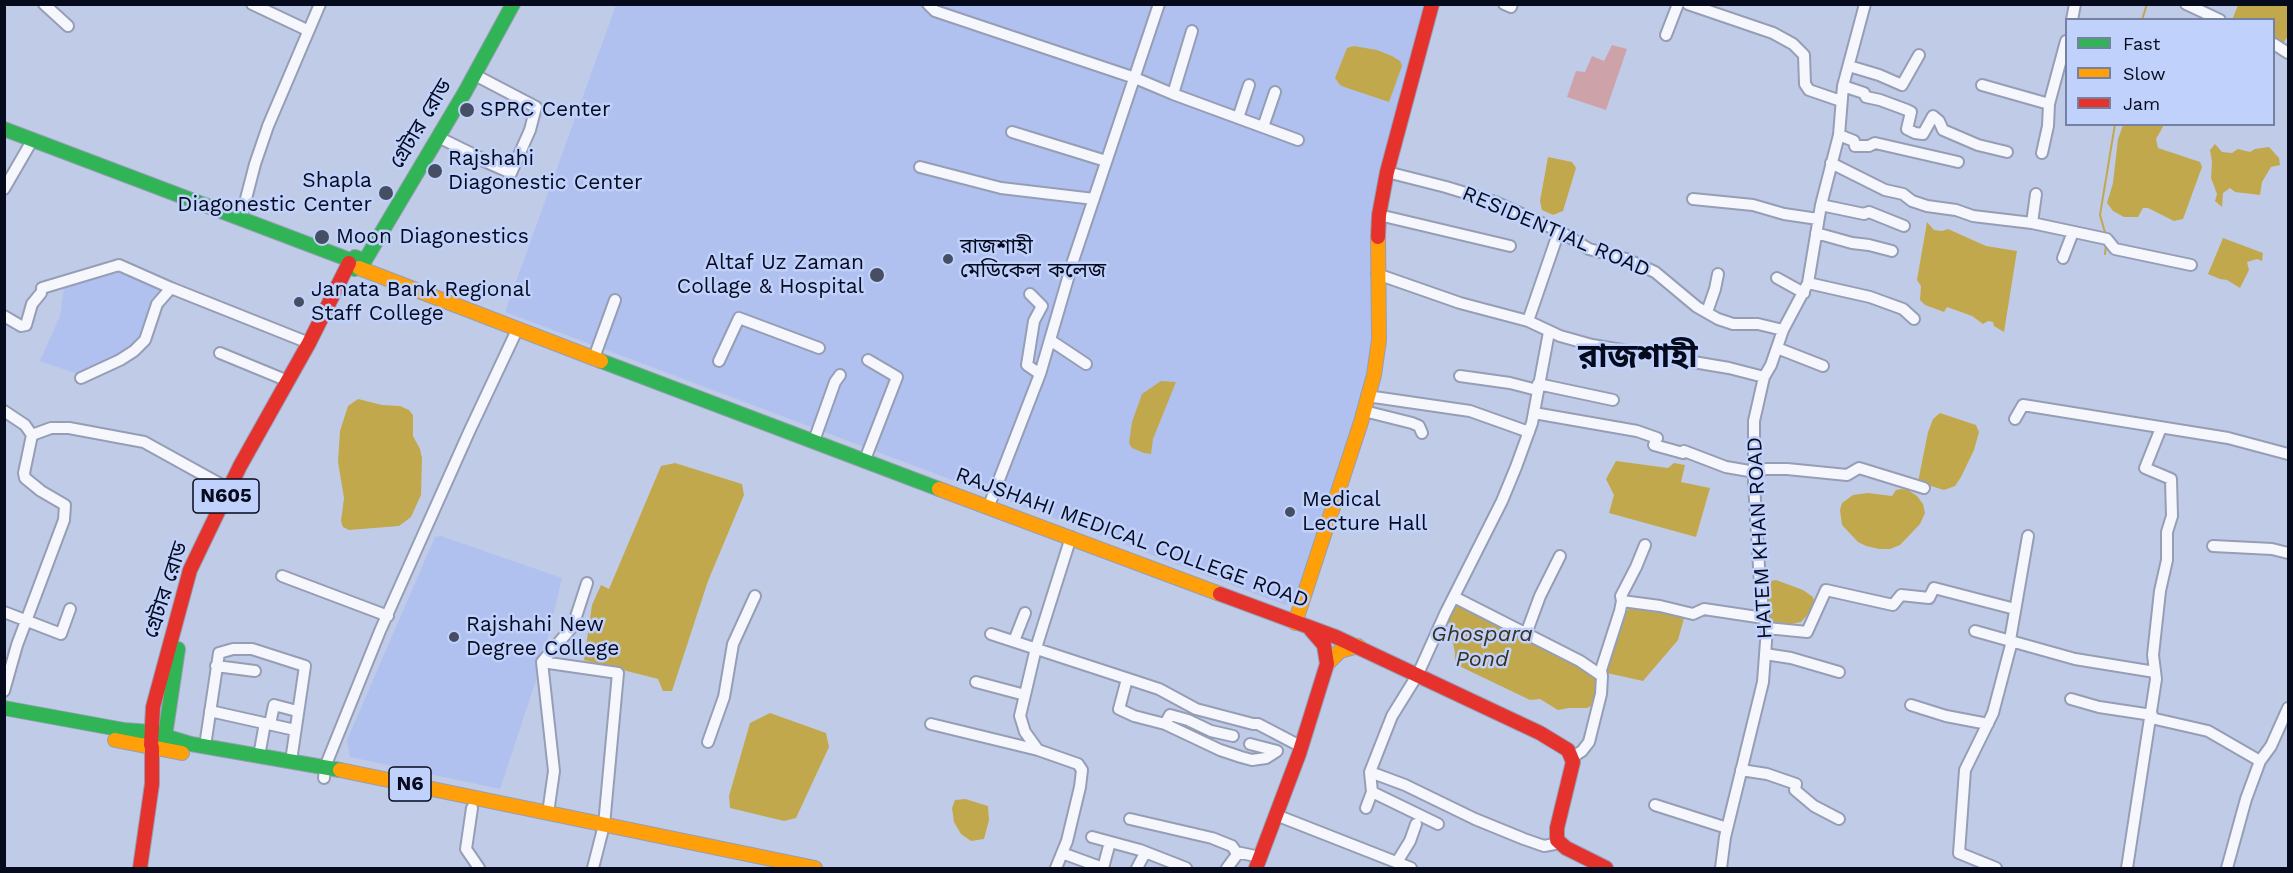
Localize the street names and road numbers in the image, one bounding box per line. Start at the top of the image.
street label: গ্রেটার রোড [385,75,457,173]
street label: RESIDENTIAL ROAD [1458,181,1654,283]
street label: HATEM KHAN ROAD [1742,436,1778,640]
street label: RAJSHAHI MEDICAL COLLEGE ROAD [952,462,1312,614]
road number: N605 [193,479,259,513]
street label: গ্রেটার রোড [139,539,193,641]
road number: N6 [389,767,431,801]

